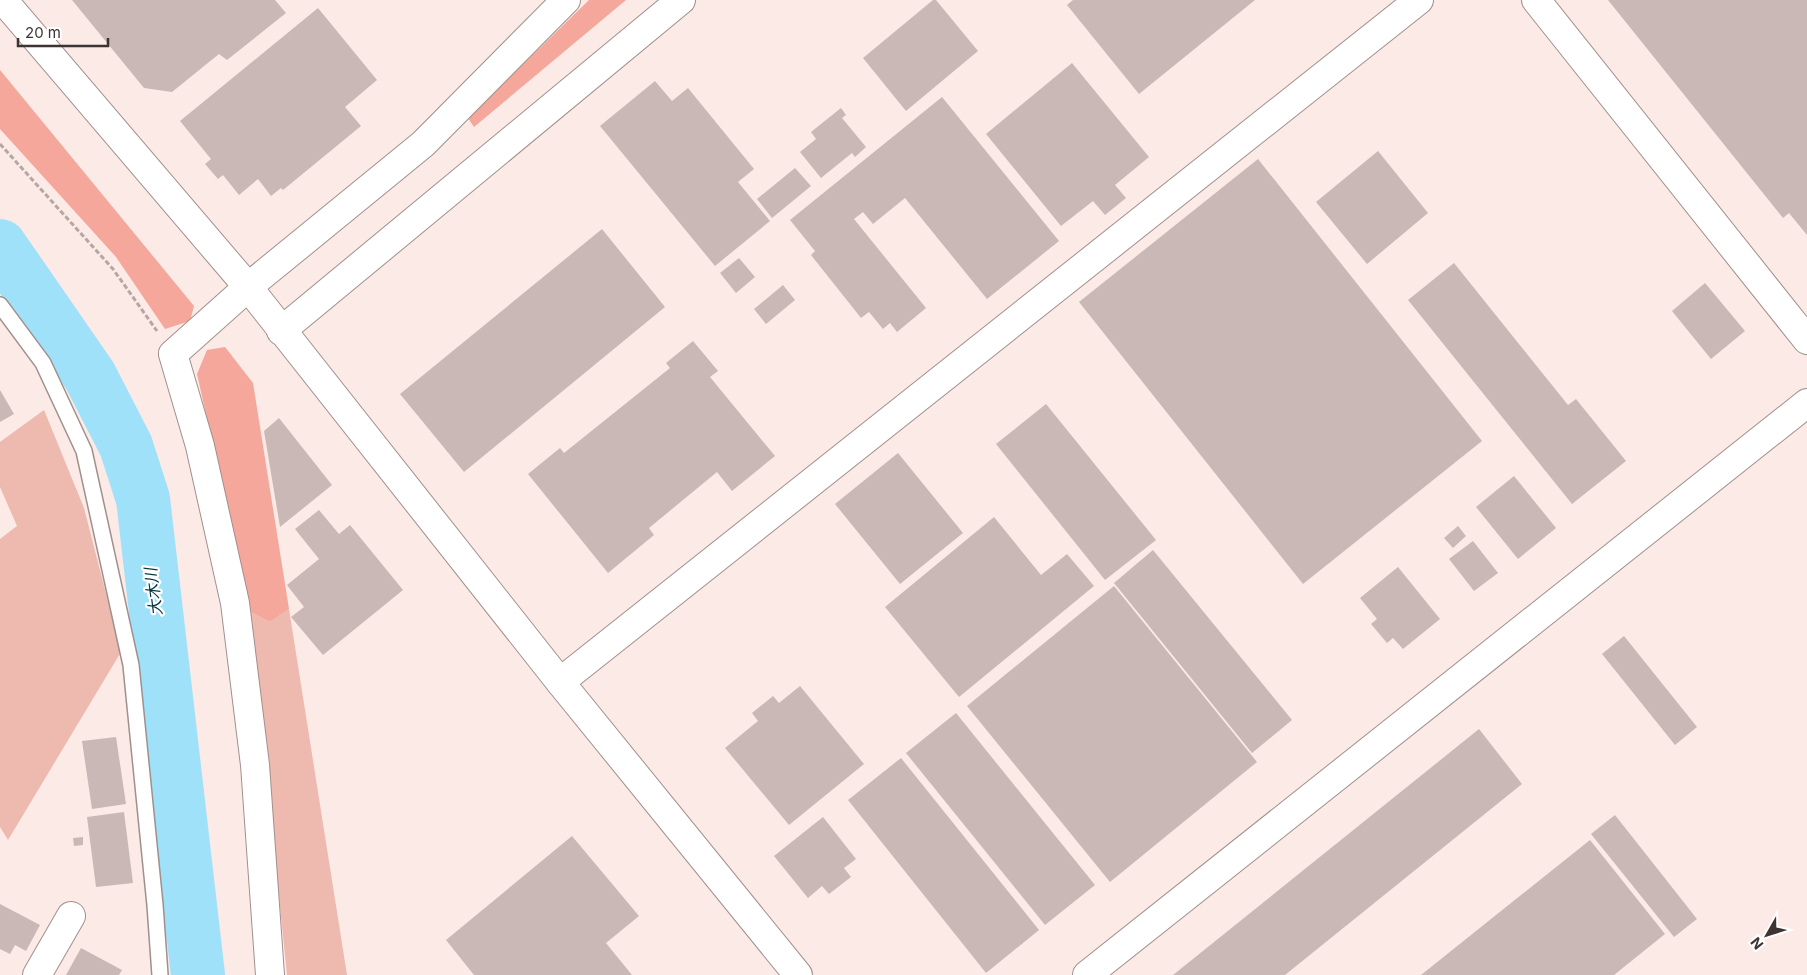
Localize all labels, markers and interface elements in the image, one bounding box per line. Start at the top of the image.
scale bar [18,15,108,47]
text: 20 m [25,23,61,42]
water label: 大木川 [140,565,166,617]
north arrow [1742,910,1792,960]
text: N [1747,934,1766,953]

